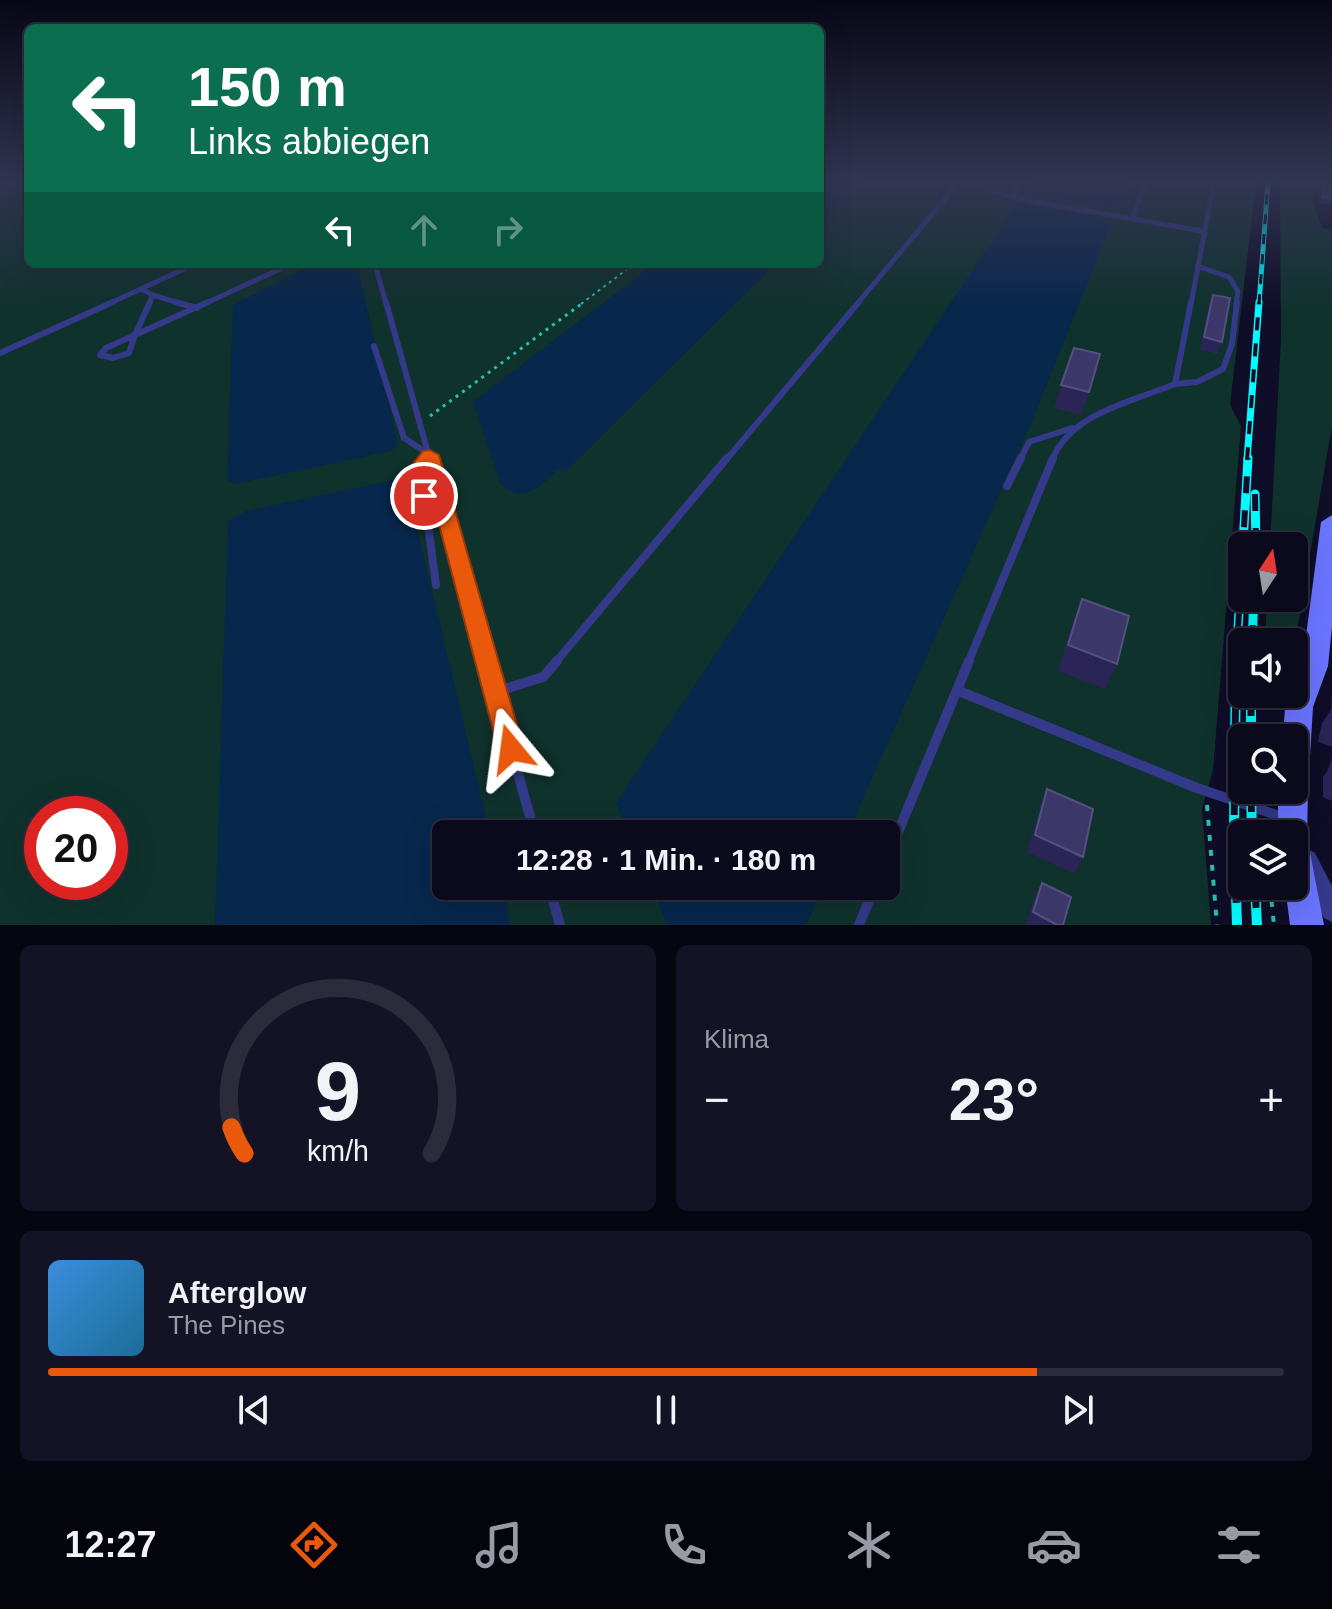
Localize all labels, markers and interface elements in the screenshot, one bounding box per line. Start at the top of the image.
text: 150 m [188,55,347,118]
icon: left [56,56,160,160]
text: Links abbiegen [188,121,430,162]
icon: left [318,208,362,252]
icon: ahead [402,208,446,252]
icon: right [486,208,530,252]
pin [390,462,458,530]
icon: arrive [402,474,446,518]
north arrow [1228,532,1308,612]
map controls [1228,532,1308,900]
button: sound [1228,628,1308,708]
position arrow [469,707,553,791]
button: search [1228,724,1308,804]
speed limit sign: 20 [24,796,128,900]
button: layers [1228,820,1308,900]
text: 12:28 · 1 Min. · 180 m [516,843,816,876]
text: Klima [704,1024,769,1054]
text: 9 [315,1045,361,1138]
text: 23° [949,1066,1039,1133]
text: − [704,1075,730,1124]
text: + [1258,1075,1284,1124]
text: km/h [307,1135,369,1167]
text: Afterglow [168,1276,306,1309]
text: The Pines [168,1310,285,1340]
icon: previous [232,1388,276,1432]
icon: pause [644,1388,688,1432]
icon: next [1056,1388,1100,1432]
icon: directions [286,1517,342,1573]
icon: music [471,1517,527,1573]
icon: phone [656,1517,712,1573]
icon: climate [841,1517,897,1573]
icon: car [1026,1517,1082,1573]
icon: filters [1211,1517,1267,1573]
text: 12:27 [65,1524,157,1565]

